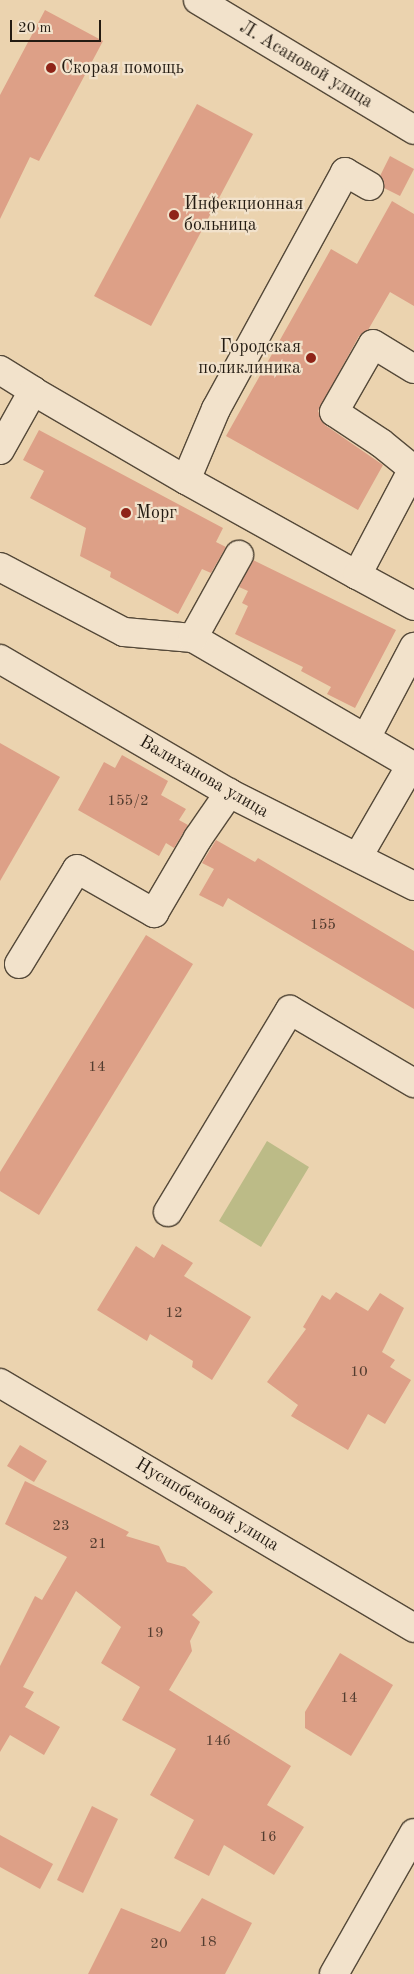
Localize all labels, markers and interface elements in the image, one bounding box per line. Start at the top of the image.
scale bar [12,10,104,42]
street label: Л. Асановой улица [235,17,377,113]
text: 20 m [18,21,52,36]
place label: Скорая помощь [61,57,184,79]
marker: Скорая помощь [45,62,57,74]
place label: Инфекционная больница [184,194,303,236]
marker: Инфекционная больница [168,209,180,221]
place label: Городская поликлиника [198,337,301,379]
marker: Городская поликлиника [305,352,317,364]
place label: Морг [136,502,177,524]
marker: Морг [120,507,132,519]
street label: Валиханова улица [135,731,273,823]
house number: 155/2 [107,793,149,811]
house number: 155 [310,917,336,935]
house number: 14 [88,1059,106,1077]
house number: 12 [165,1305,183,1323]
house number: 10 [350,1364,368,1382]
street label: Нусипбековой улица [131,1454,283,1556]
house number: 23 [52,1518,70,1536]
house number: 21 [89,1536,107,1554]
house number: 19 [146,1625,164,1643]
house number: 14 [340,1690,358,1708]
house number: 14б [206,1733,230,1751]
house number: 16 [259,1829,277,1847]
house number: 18 [199,1934,217,1952]
house number: 20 [150,1936,168,1954]

